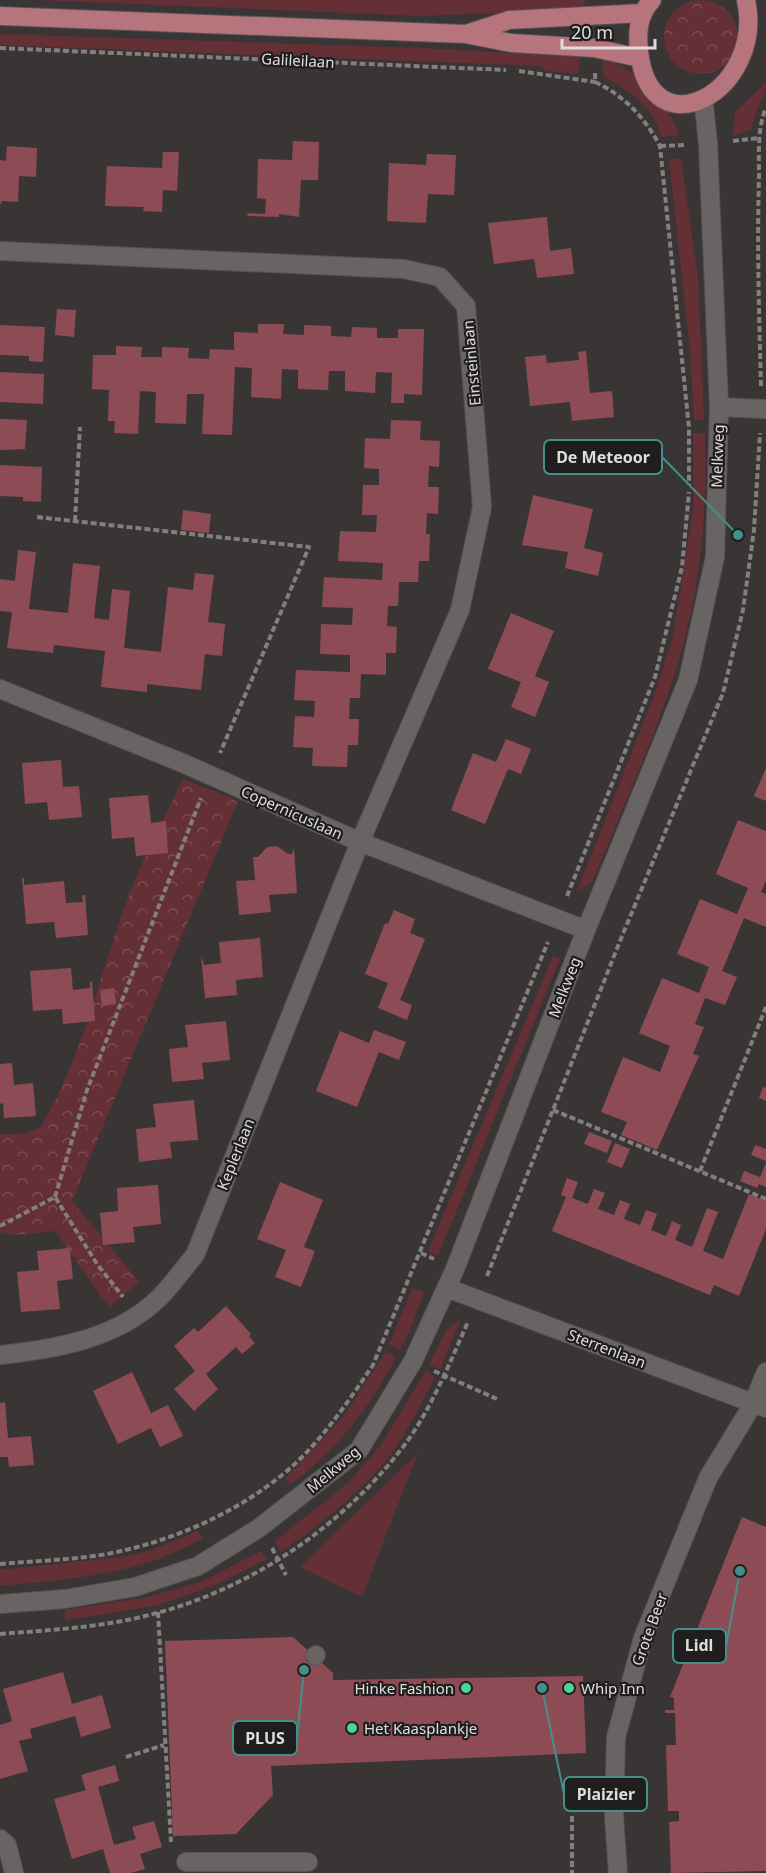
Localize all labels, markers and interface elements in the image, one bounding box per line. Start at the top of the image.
scale bar [562,12,655,50]
text: 20 m [571,20,613,44]
street label: Galileilaan [261,48,335,72]
street label: Einsteinlaan [457,319,485,407]
street label: Melkweg [706,424,728,488]
callout: De Meteoor [544,440,662,474]
text: De Meteoor [556,446,650,468]
street label: Copernicuslaan [238,781,346,843]
street label: Melkweg [543,954,585,1020]
street label: Keplerlaan [212,1115,258,1193]
street label: Sterrenlaan [565,1324,649,1372]
street label: Melkweg [302,1441,364,1497]
street label: Grote Beer [627,1590,671,1668]
callout: Lidl [673,1629,726,1663]
text: Lidl [685,1634,713,1656]
place label: Hinke Fashion [355,1678,454,1698]
place label: Whip Inn [581,1678,645,1698]
marker: Hinke Fashion [459,1681,473,1695]
marker: Whip Inn [562,1681,576,1695]
place label: Het Kaasplankje [364,1718,477,1738]
callout: PLUS [233,1721,297,1755]
marker: Het Kaasplankje [345,1721,359,1735]
text: PLUS [245,1727,285,1749]
callout: Plaizier [564,1777,647,1811]
text: Plaizier [577,1783,635,1805]

